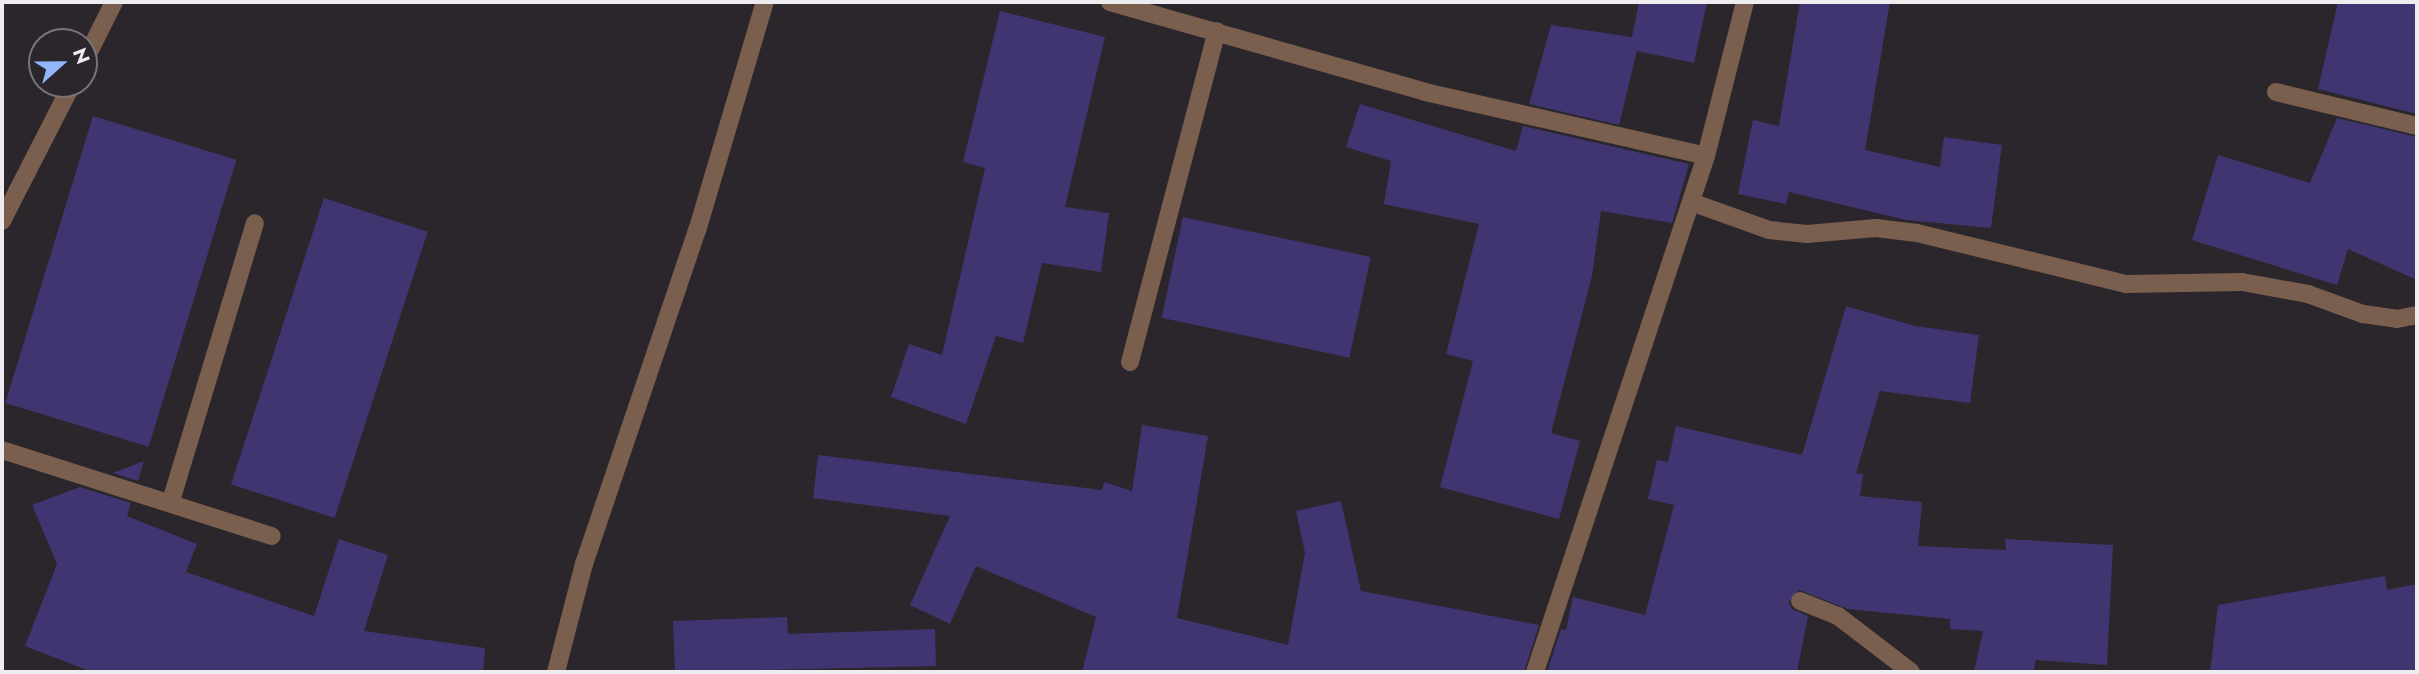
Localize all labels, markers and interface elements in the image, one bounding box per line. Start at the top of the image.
north arrow [28,28,98,98]
text: N [66,44,97,68]

